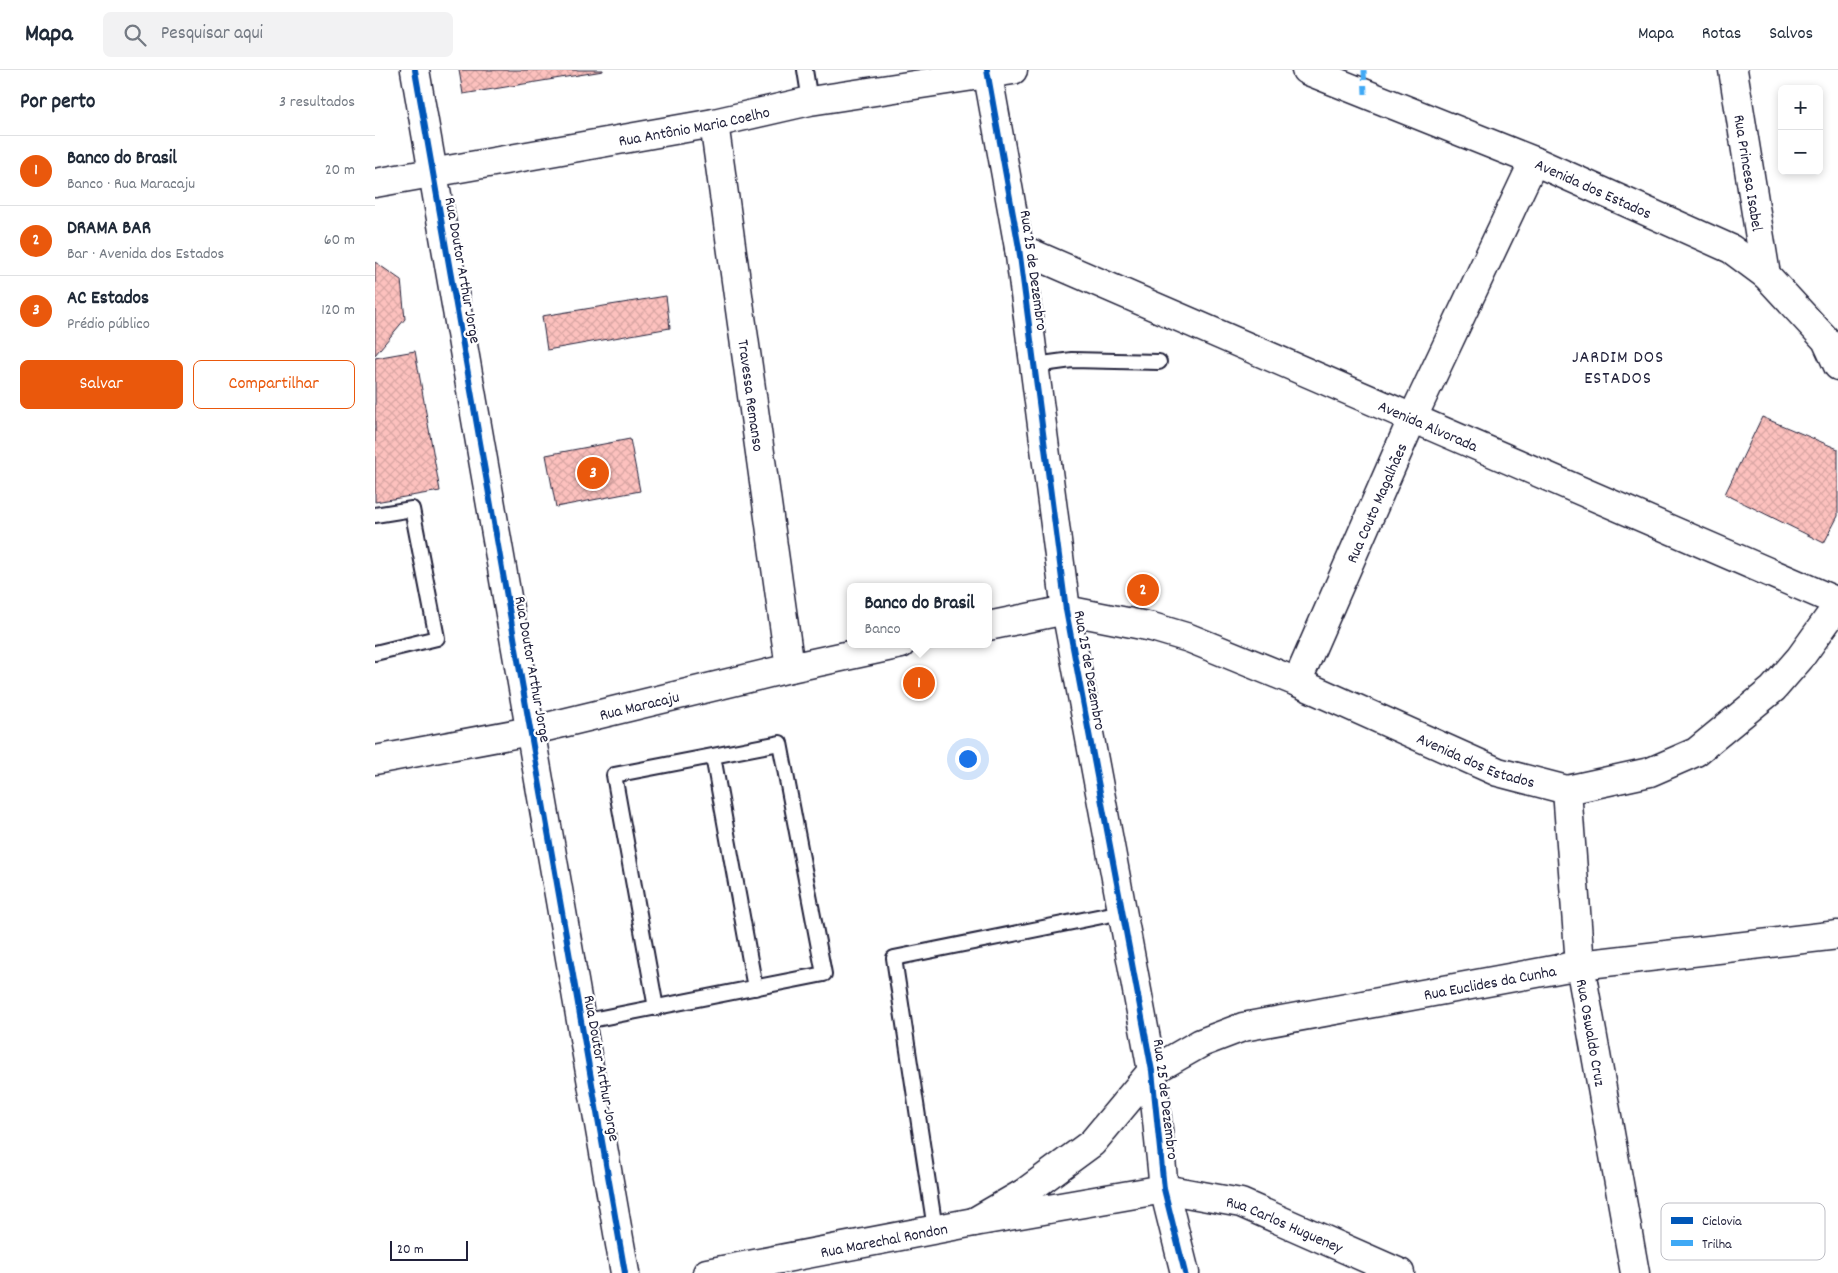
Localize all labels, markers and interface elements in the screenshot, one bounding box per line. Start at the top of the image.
search box [103,12,453,57]
text: Mapa [25,18,73,52]
icon: search [121,21,149,49]
text: Pesquisar aqui [161,21,263,48]
text: Mapa [1638,22,1674,47]
text: Rotas [1702,22,1741,47]
text: Salvos [1769,22,1813,47]
map controls [1778,85,1823,175]
button: + [1778,85,1823,130]
text: Por perto [20,88,95,118]
text: 3 resultados [279,91,355,114]
street label: Rua Antônio Maria Coelho [617,102,772,154]
street label: Rua Princesa Isabel [1726,113,1768,233]
button: − [1778,130,1823,175]
text: Banco do Brasil [67,146,177,173]
street label: Avenida dos Estados [1531,154,1655,226]
text: 1 [34,159,38,182]
text: 20 m [325,159,355,182]
text: Banco · Rua Maracaju [67,173,195,196]
street label: Rua Doutor Arthur Jorge [437,196,486,345]
street label: Rua 25 de Dezembro [1013,209,1052,332]
text: DRAMA BAR [67,216,151,243]
text: 2 [33,229,40,252]
text: 60 m [324,229,355,252]
text: Bar · Avenida dos Estados [67,243,224,266]
text: AC Estados [67,286,149,313]
text: 3 [32,299,40,322]
text: 120 m [321,299,355,322]
text: Prédio público [67,313,150,336]
street label: Travessa Remanso [730,338,769,453]
district label: JARDIM DOS ESTADOS [1572,346,1664,392]
button: Salvar [20,360,183,409]
button: Compartilhar [193,360,355,409]
street label: Avenida Alvorada [1374,396,1481,459]
street label: Rua Couto Magalhães [1342,440,1414,567]
pin: 3 [577,454,609,492]
pin: 2 [1127,571,1159,609]
popup [847,583,992,648]
text: Banco do Brasil [865,591,974,618]
street label: Rua Doutor Arthur Jorge [507,595,556,744]
street label: Rua 25 de Dezembro [1067,609,1110,732]
text: Banco [865,618,901,641]
pin: 1 [903,664,935,702]
street label: Rua Maracaju [598,686,682,728]
street label: Avenida dos Estados [1412,728,1537,795]
your location [955,746,981,772]
street label: Rua Euclides da Cunha [1422,961,1558,1008]
street label: Rua Oswaldo Cruz [1569,977,1610,1088]
street label: Rua Doutor Arthur Jorge [576,994,625,1143]
street label: Rua 25 de Dezembro [1146,1038,1183,1161]
street label: Rua Carlos Hugueney [1224,1192,1347,1261]
legend [1661,1203,1825,1260]
text: Ciclovia [1702,1212,1742,1232]
street label: Rua Marechal Rondon [819,1218,950,1265]
text: Trilha [1702,1235,1732,1255]
scale bar [390,1238,467,1261]
text: 20 m [397,1240,424,1260]

